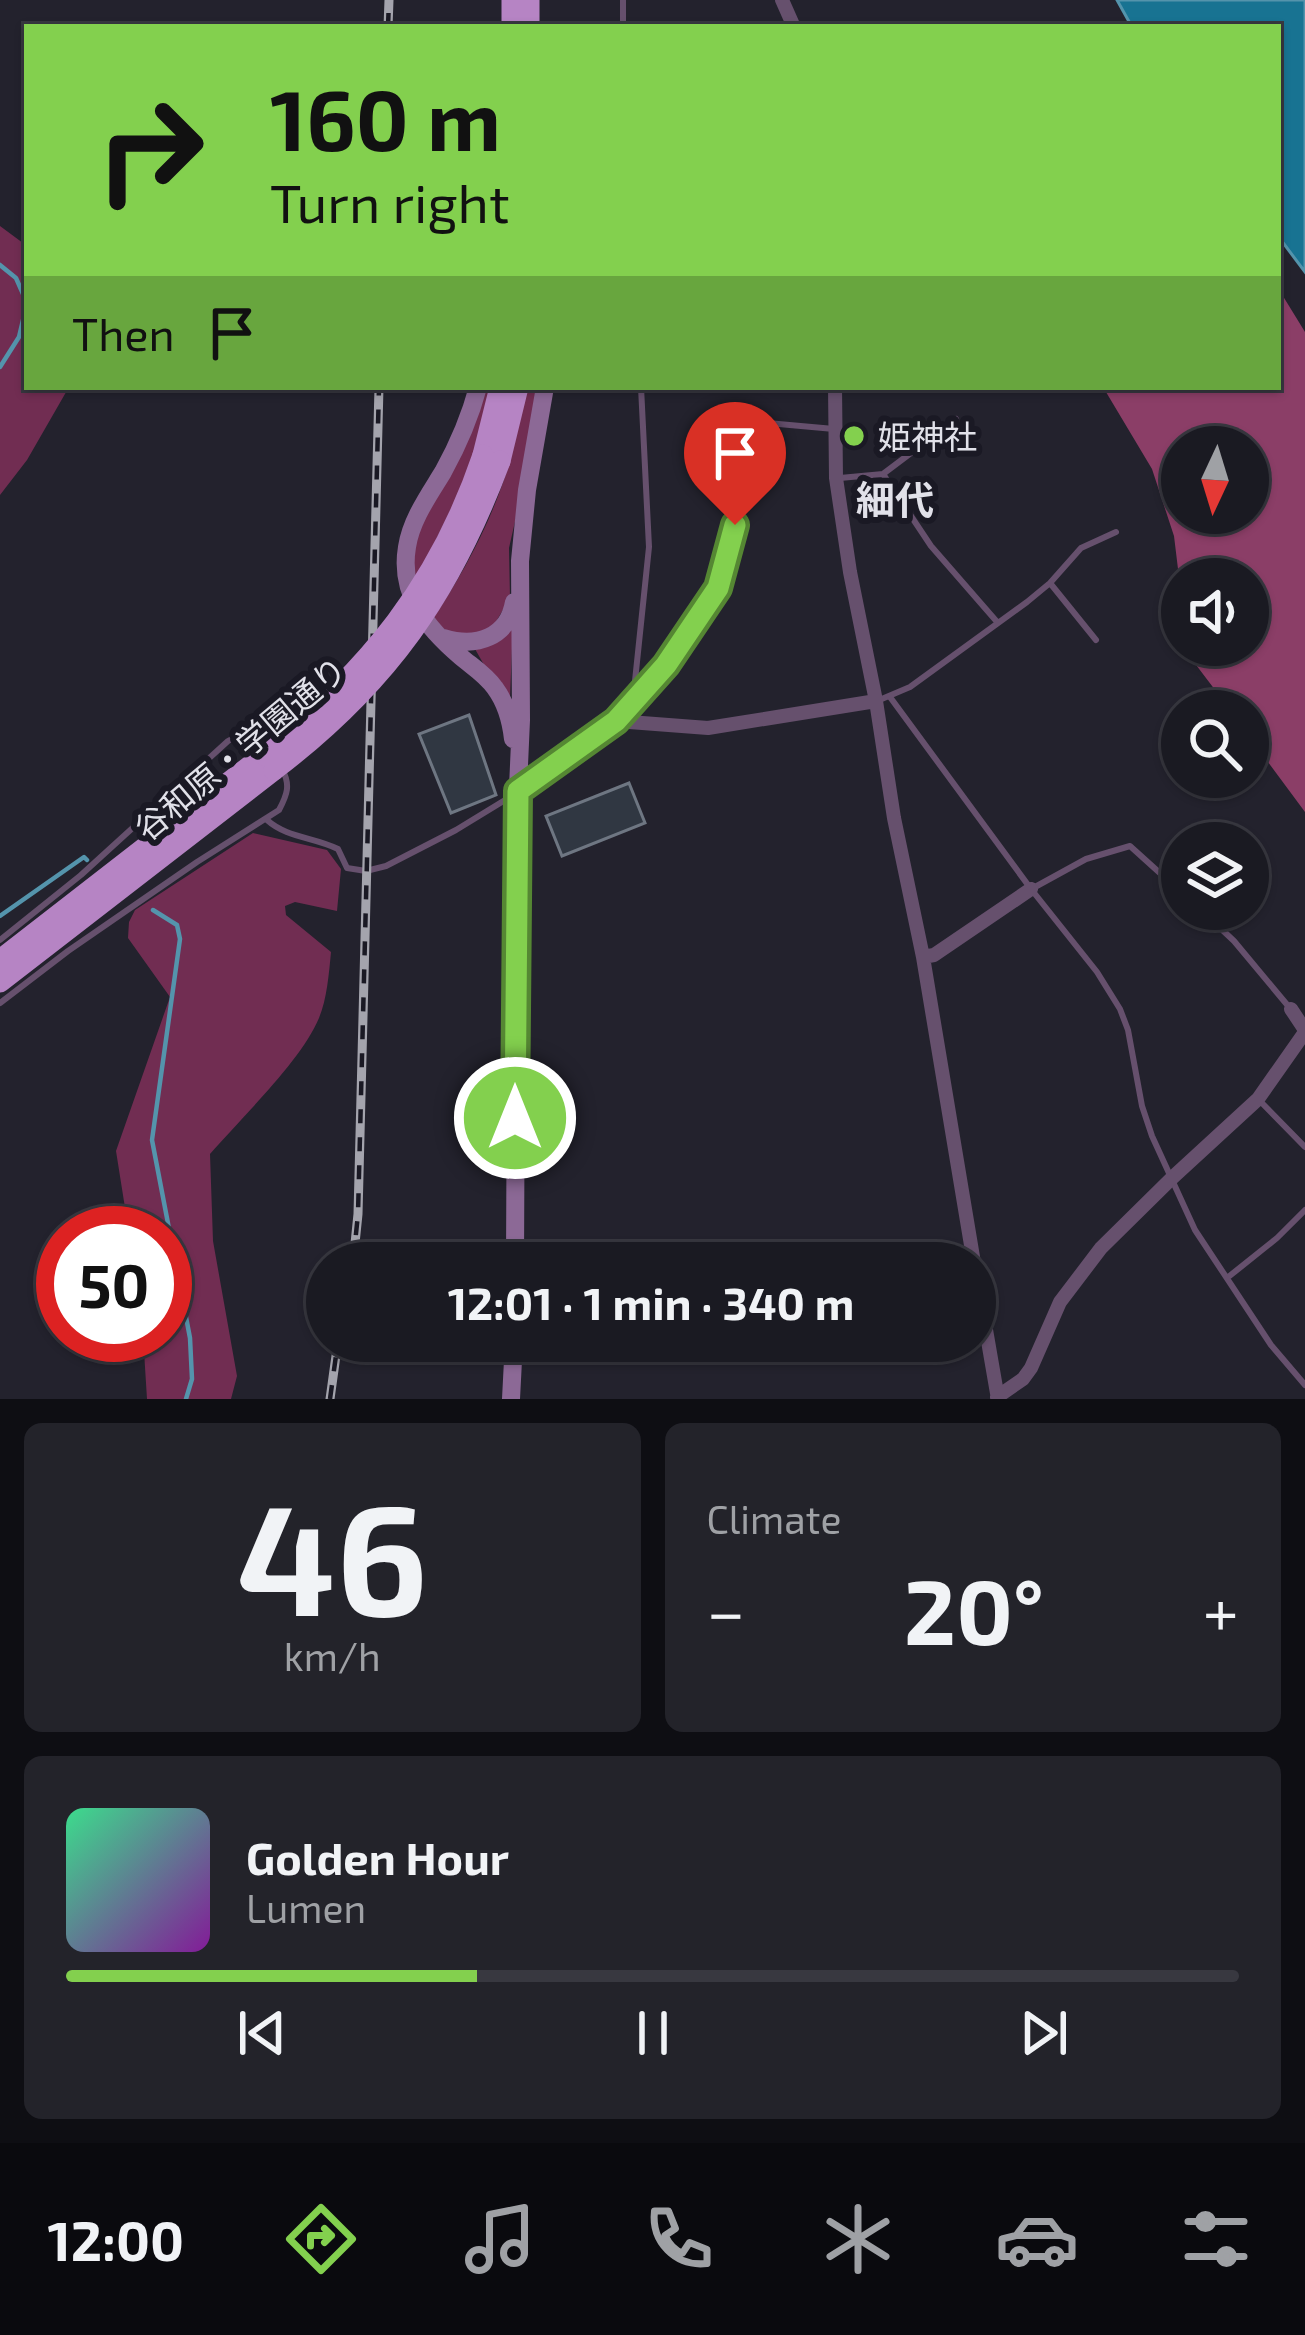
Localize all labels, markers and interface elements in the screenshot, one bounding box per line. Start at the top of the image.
text: 160 m [270,67,501,168]
icon: right [72,72,228,228]
text: Turn right [270,169,510,234]
icon: arrive [199,300,265,366]
text: Then [72,306,175,360]
pin [684,402,786,525]
place label: 姫神社 [878,416,977,456]
icon: arrive [702,420,768,486]
marker: 姫神社 [841,423,867,449]
north arrow [1161,426,1269,534]
map controls [1161,426,1269,930]
district label: 細代 [856,475,934,522]
button: sound [1161,558,1269,666]
street label: 谷和原・学園通り [126,648,354,848]
button: search [1161,690,1269,798]
button: layers [1161,822,1269,930]
position arrow [452,1055,578,1181]
speed limit sign: 50 [36,1206,192,1362]
text: 12:01 · 1 min · 340 m [448,1275,854,1329]
text: 46 [237,1460,428,1647]
text: Climate [707,1495,841,1542]
text: 20° [904,1555,1044,1663]
text: − [707,1570,745,1649]
text: + [1203,1570,1239,1649]
text: km/h [284,1632,381,1679]
text: Golden Hour [246,1830,509,1884]
text: Lumen [246,1884,366,1931]
icon: previous [229,2000,295,2066]
icon: pause [620,2000,686,2066]
icon: next [1011,2000,1077,2066]
icon: directions [279,2197,363,2281]
icon: music [458,2197,542,2281]
icon: phone [637,2197,721,2281]
icon: climate [816,2197,900,2281]
icon: car [995,2197,1079,2281]
icon: filters [1174,2197,1258,2281]
text: 12:00 [47,2207,184,2272]

